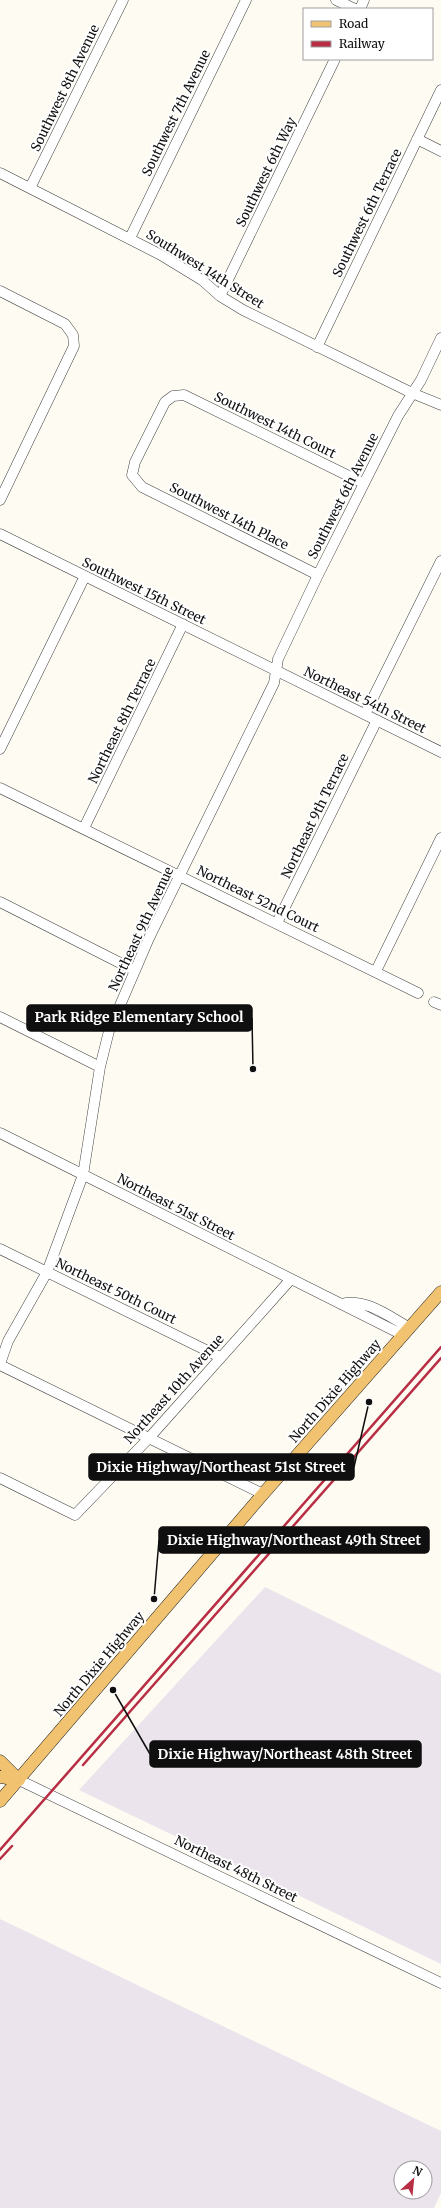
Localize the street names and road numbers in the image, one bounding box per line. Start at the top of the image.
street label: Southwest 8th Avenue [27,22,103,154]
street label: Southwest 7th Avenue [138,47,214,179]
street label: Southwest 6th Way [232,114,300,230]
street label: Southwest 6th Terrace [328,146,406,280]
street label: Southwest 14th Street [143,226,267,312]
street label: Southwest 14th Court [211,388,339,462]
street label: Southwest 6th Avenue [304,430,382,562]
street label: Southwest 14th Place [167,479,292,553]
street label: Southwest 15th Street [79,554,209,628]
street label: Northeast 8th Terrace [84,656,160,786]
street label: Northeast 54th Street [301,663,429,737]
street label: Northeast 9th Terrace [277,750,353,881]
street label: Northeast 52nd Court [194,862,322,936]
street label: Northeast 9th Avenue [105,864,177,994]
street label: Northeast 51st Street [114,1170,238,1244]
street label: Northeast 50th Court [53,1254,179,1328]
street label: Northeast 10th Avenue [120,1331,228,1447]
street label: North Dixie Highway [285,1335,385,1446]
street label: North Dixie Highway [50,1608,148,1720]
street label: Northeast 48th Street [172,1832,300,1906]

